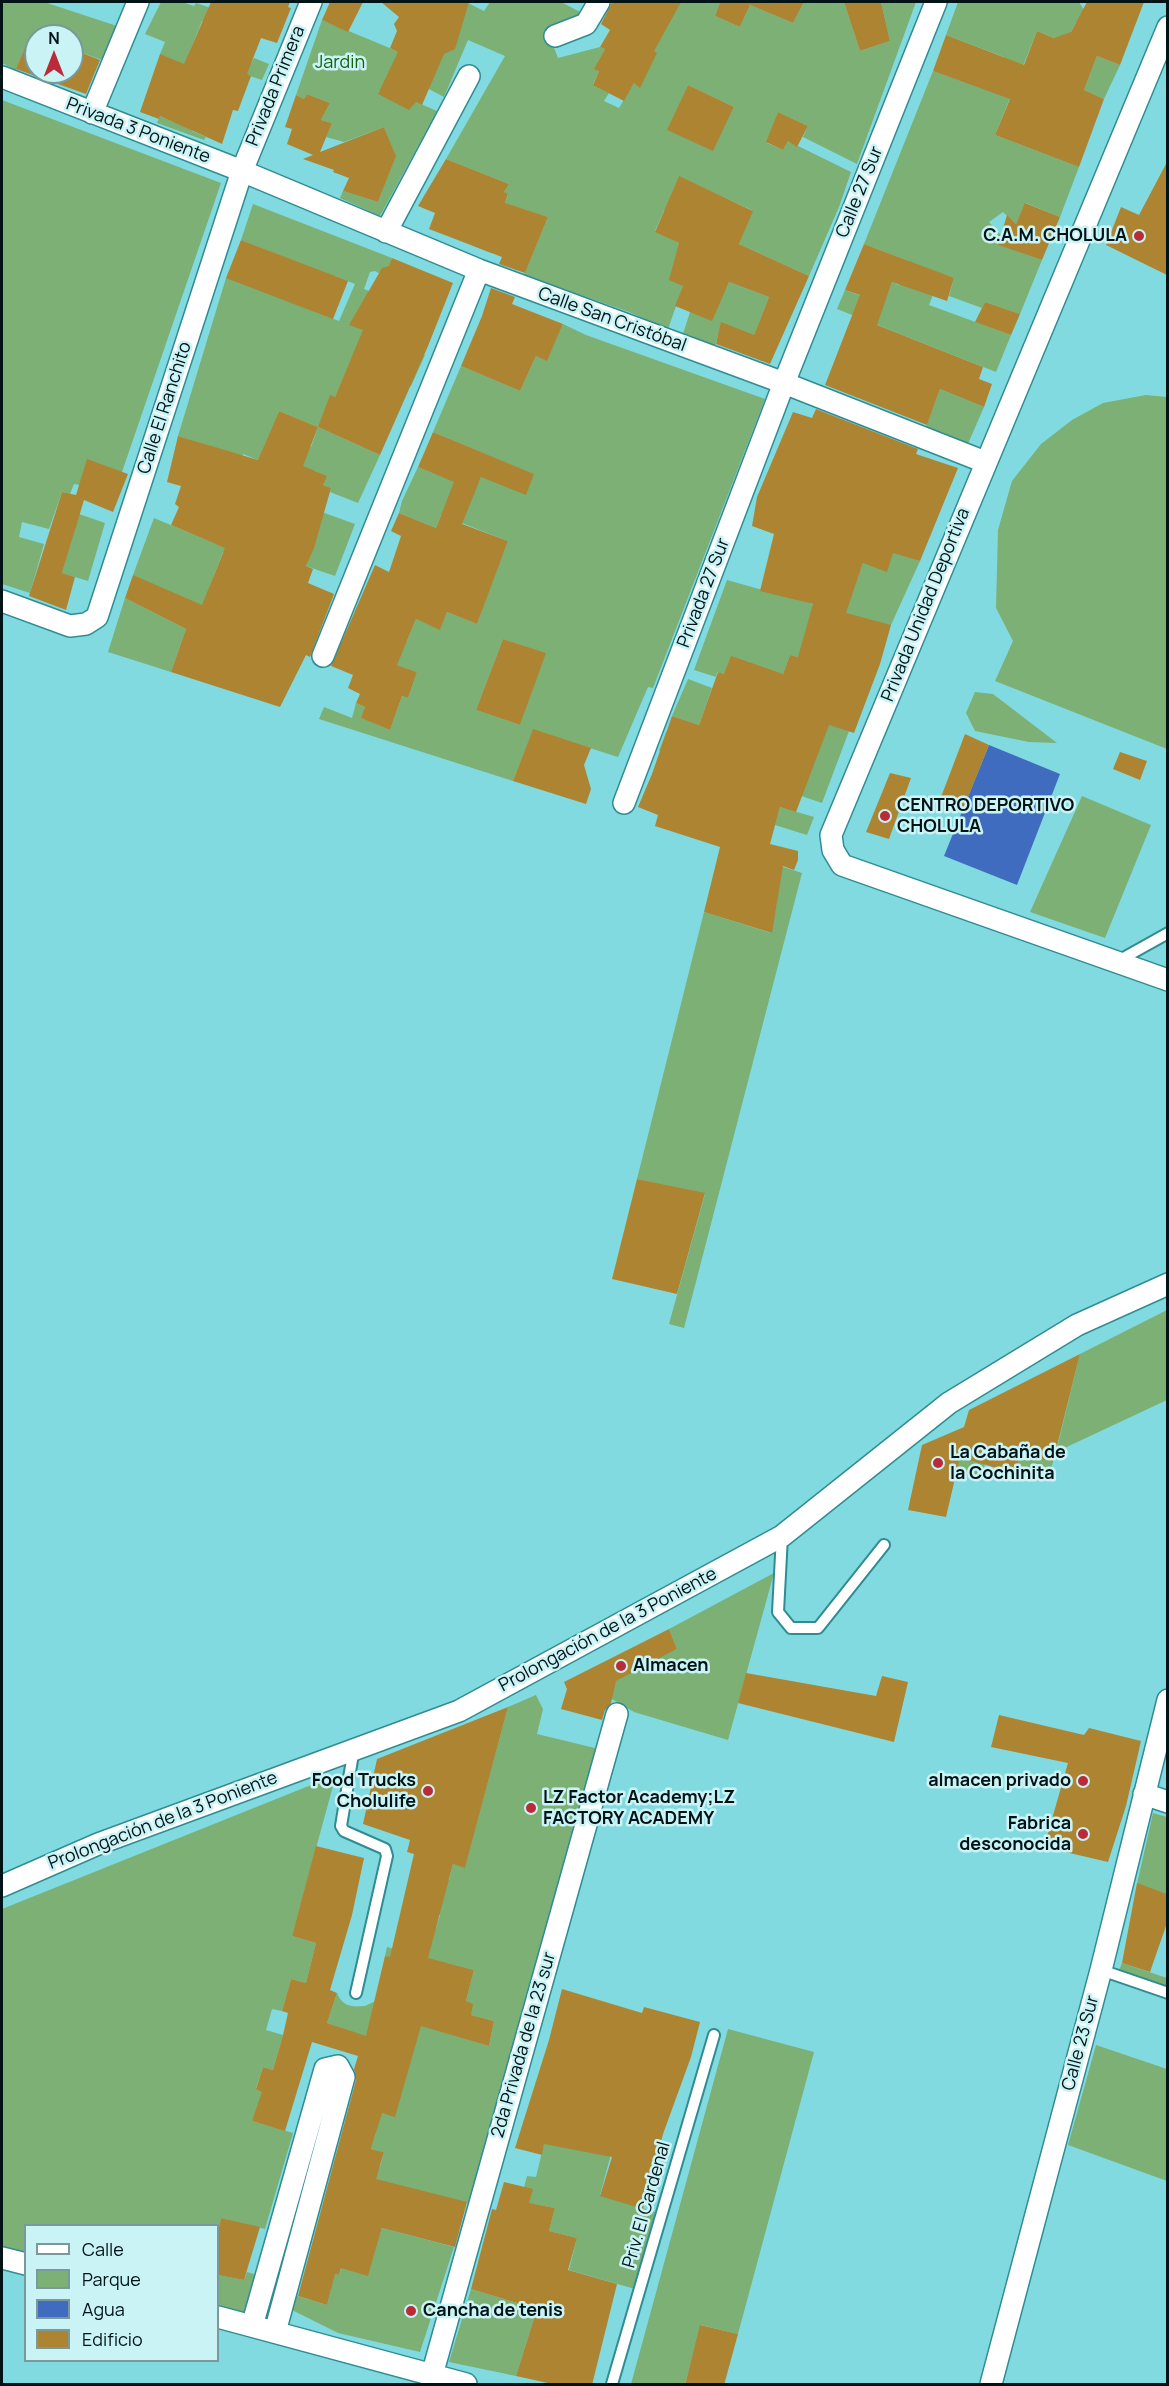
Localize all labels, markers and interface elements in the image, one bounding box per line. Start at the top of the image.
street label: Privada Primera [242,23,310,149]
north arrow [24,24,84,84]
text: N [48,27,60,49]
park label: Jardin [315,52,365,74]
street label: Privada 3 Poniente [63,94,213,168]
street label: Calle 27 Sur [832,143,888,241]
place label: C.A.M. CHOLULA [983,225,1127,247]
marker: C.A.M. CHOLULA [1132,229,1146,243]
street label: Calle San Cristóbal [535,283,689,357]
street label: Calle El Ranchito [133,339,197,477]
street label: Privada Unidad Deportiva [877,505,975,705]
street label: Privada 27 Sur [673,535,735,651]
place label: CENTRO DEPORTIVO CHOLULA [897,795,1074,838]
marker: CENTRO DEPORTIVO CHOLULA [878,809,892,823]
place label: La Cabaña de la Cochinita [950,1442,1066,1484]
marker: La Cabaña de la Cochinita [931,1456,945,1470]
street label: Prolongación de la 3 Poniente [495,1563,721,1697]
place label: Almacen [633,1655,709,1677]
marker: Almacen [614,1659,628,1673]
street label: Prolongación de la 3 Poniente [45,1767,281,1875]
place label: Food Trucks Cholulife [312,1770,416,1812]
place label: almacen privado [928,1770,1071,1792]
marker: almacen privado [1076,1774,1090,1788]
marker: Food Trucks Cholulife [421,1784,435,1798]
place label: LZ Factor Academy;LZ FACTORY ACADEMY [543,1787,735,1830]
marker: LZ Factor Academy;LZ FACTORY ACADEMY [524,1801,538,1815]
place label: Fabrica desconocida [959,1813,1071,1856]
marker: Fabrica desconocida [1076,1827,1090,1841]
street label: 2da Privada de la 23 sur [487,1950,561,2140]
street label: Calle 23 Sur [1058,1993,1104,2093]
street label: Priv. El Cardenal [619,2139,675,2271]
legend [24,2224,219,2362]
text: Calle [82,2237,124,2261]
text: Parque [82,2267,141,2291]
text: Agua [82,2297,125,2321]
place label: Cancha de tenis [423,2300,563,2322]
marker: Cancha de tenis [404,2304,418,2318]
text: Edificio [82,2327,143,2351]

